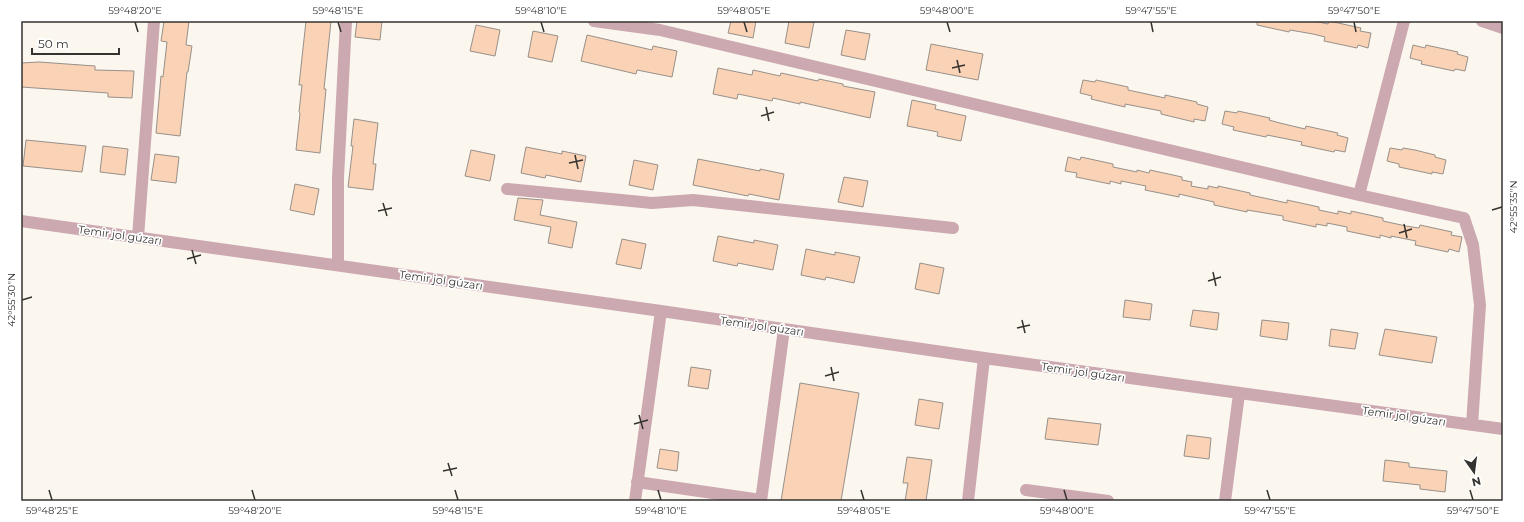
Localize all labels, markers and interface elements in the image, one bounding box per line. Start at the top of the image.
text: 59°48'20"E [108,4,162,17]
text: 59°48'15"E [313,4,364,17]
text: 59°48'10"E [515,4,567,17]
text: 59°48'05"E [717,4,771,17]
text: 59°48'00"E [920,4,975,17]
text: 59°47'55"E [1125,4,1177,17]
text: 59°47'50"E [1328,4,1381,17]
scale bar [32,30,119,56]
text: 50 m [38,36,69,51]
text: 42°55'35"N [1507,180,1520,234]
street label: Temir jol gúzarı [77,222,163,248]
street label: Temir jol gúzarı [398,267,484,293]
text: 42°55'30"N [5,273,18,327]
street label: Temir jol gúzarı [719,313,805,339]
street label: Temir jol gúzarı [1040,359,1126,385]
street label: Temir jol gúzarı [1361,403,1447,429]
north arrow [1454,452,1494,492]
text: N [1470,474,1482,490]
text: 59°48'25"E [26,504,79,517]
text: 59°48'20"E [228,504,282,517]
text: 59°48'15"E [433,504,484,517]
text: 59°48'10"E [635,504,687,517]
text: 59°48'05"E [837,504,891,517]
text: 59°48'00"E [1040,504,1095,517]
text: 59°47'55"E [1244,504,1296,517]
text: 59°47'50"E [1447,504,1500,517]

